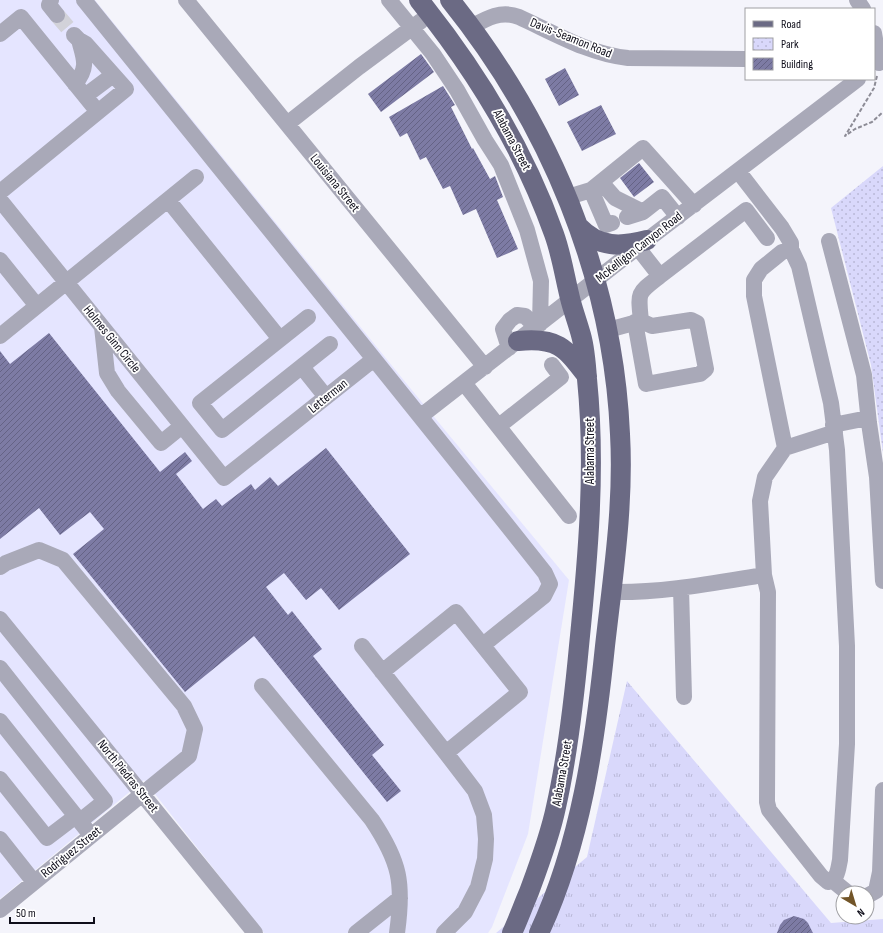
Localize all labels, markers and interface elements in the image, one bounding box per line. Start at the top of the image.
legend [745,8,875,80]
street label: Davis-Seamon Road [528,14,614,62]
text: Road [781,17,801,32]
text: Park [781,37,799,52]
text: Building [781,57,813,72]
street label: Alabama Street [489,106,535,173]
street label: Louisiana Street [307,151,363,215]
street label: McKelligon Canyon Road [592,208,686,286]
street label: Holmes Ginn Circle [80,302,144,376]
street label: Letterman [305,375,351,417]
street label: Alabama Street [582,418,598,485]
street label: North Piedras Street [94,736,162,816]
street label: Alabama Street [548,739,576,808]
street label: Rodriguez Street [38,823,104,881]
north arrow [835,885,875,925]
scale bar [10,899,94,925]
text: 50 m [16,906,36,921]
text: N [854,906,867,919]

